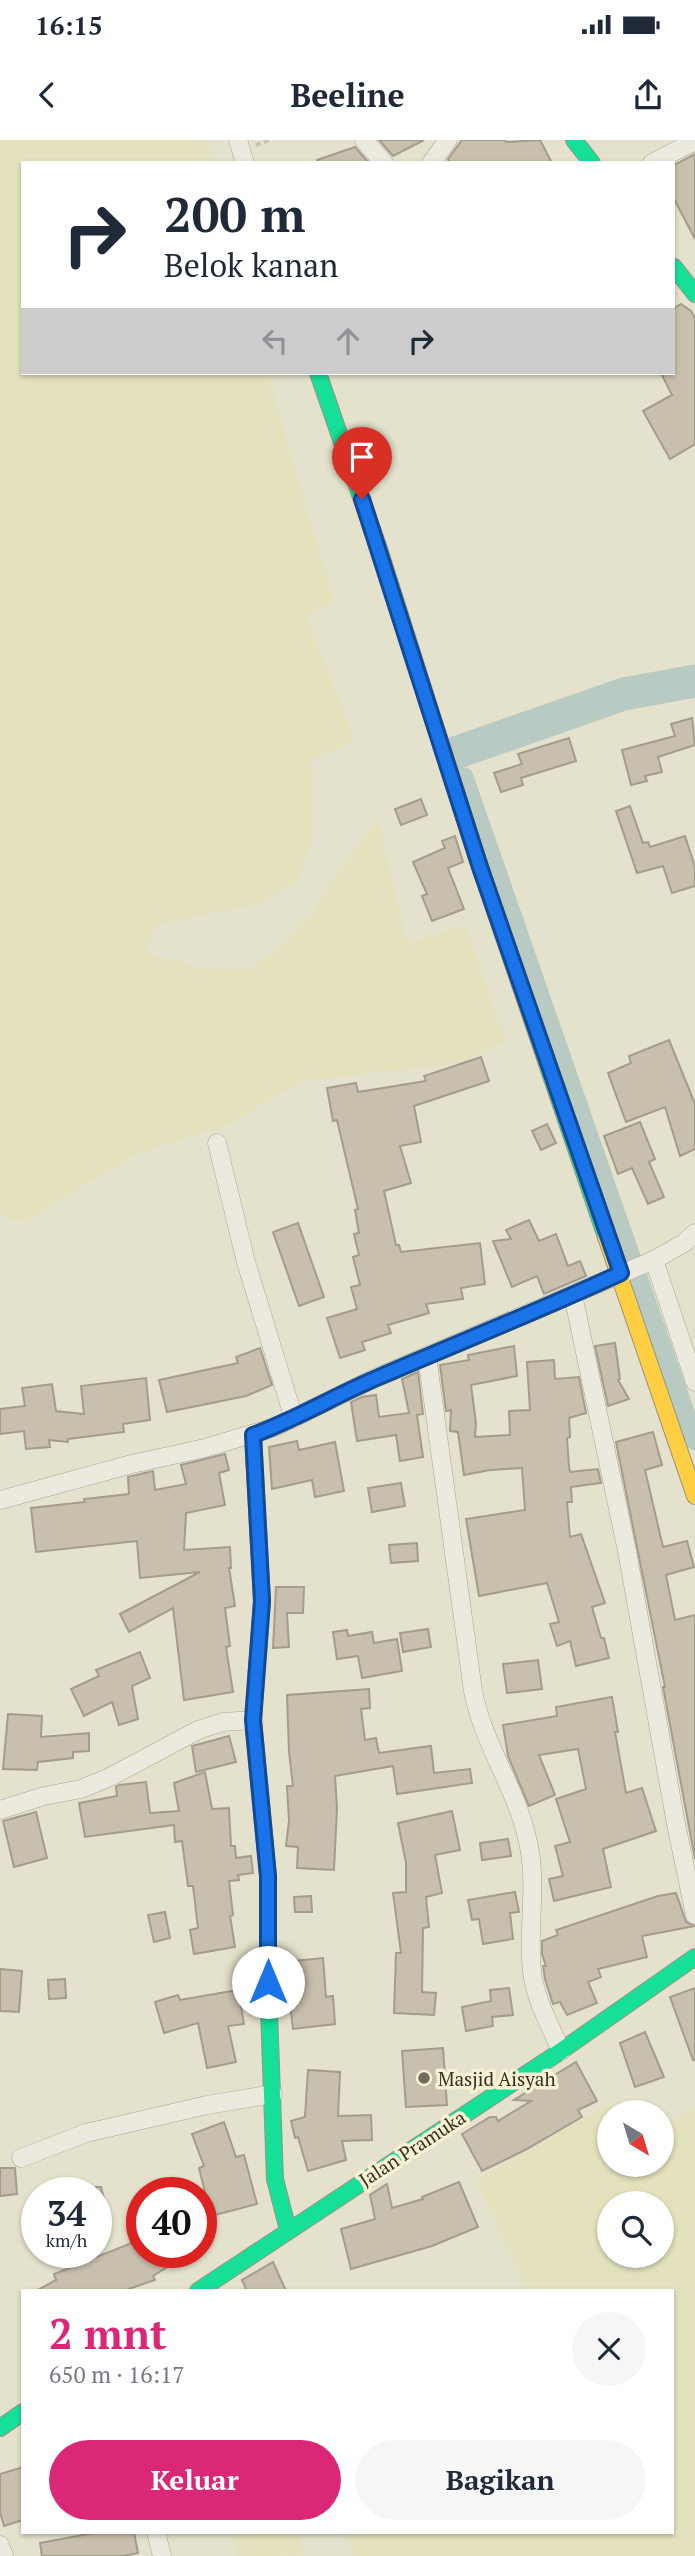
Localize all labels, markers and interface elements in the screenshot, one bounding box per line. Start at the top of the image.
text: 16:15 [35,8,103,42]
text: Beeline [290,74,405,116]
icon: back [28,76,66,114]
icon: share [629,76,667,114]
text: 200 m [164,181,306,246]
icon: right [49,189,140,280]
text: Belok kanan [164,244,338,286]
icon: left [256,322,294,360]
icon: ahead [329,322,367,360]
icon: right [402,322,440,360]
pin [332,427,392,499]
icon: arrive [343,438,381,476]
position arrow [231,1945,305,2019]
place label: Masjid Aisyah [438,2066,556,2091]
marker: Masjid Aisyah [416,2070,432,2086]
north arrow [597,2100,674,2177]
map controls [597,2100,674,2268]
street label: Jalan Pramuka [354,2104,470,2192]
speed limit sign: 40 [126,2177,217,2268]
text: 34 [47,2190,86,2236]
button: search [597,2191,674,2268]
text: km/h [46,2228,87,2252]
text: 2 mnt [49,2305,167,2361]
button: close [572,2312,646,2386]
text: 650 m · 16:17 [49,2359,184,2390]
button: Keluar [49,2440,341,2520]
button: Bagikan [355,2440,646,2520]

